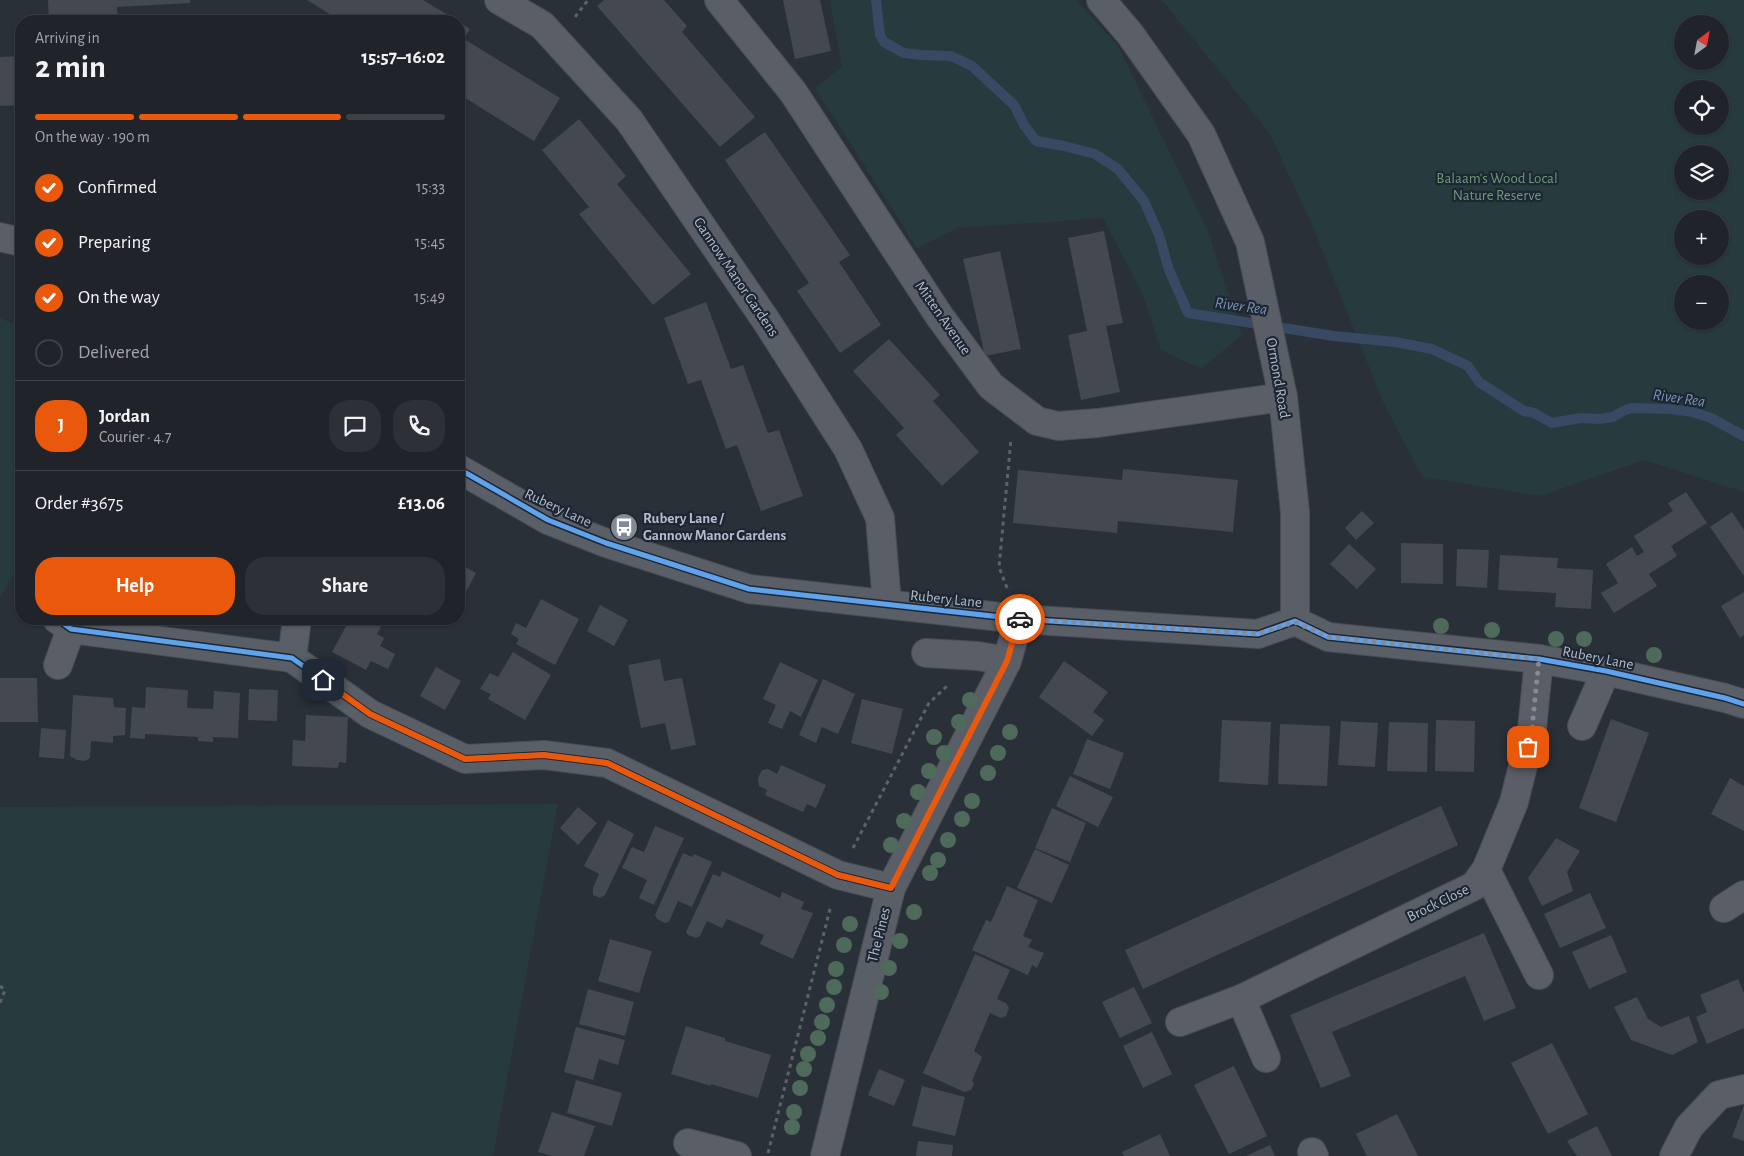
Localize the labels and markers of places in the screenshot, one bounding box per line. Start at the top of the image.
place label: Rubery Lane / Gannow Manor Gardens [643,511,786,543]
bus stop icon: Rubery Lane / Gannow Manor Gardens [609,512,639,542]
pin [302,659,344,701]
pin [1507,726,1549,768]

